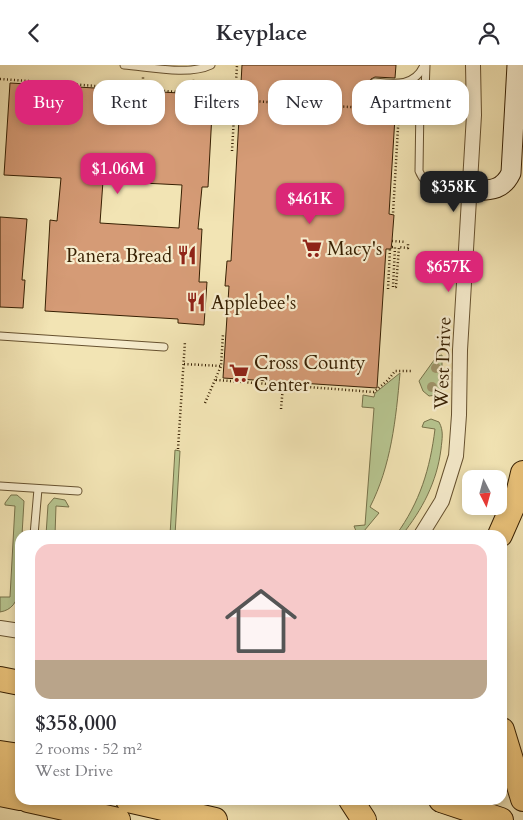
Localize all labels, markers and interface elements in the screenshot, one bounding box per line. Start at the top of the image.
text: Keyplace [216,18,307,48]
icon: back [20,19,48,47]
icon: person [475,19,503,47]
chip: Buy [15,80,83,125]
chip: Rent [93,80,165,125]
chip: Filters [175,80,258,125]
chip: New [268,80,342,125]
chip: Apartment [352,80,469,125]
pin: $1.06M [77,153,159,195]
text: $1.06M [92,158,144,180]
pin: $358K [419,171,489,213]
text: $358K [431,176,477,198]
pin: $461K [275,183,345,225]
text: $461K [287,188,333,210]
place label: Macy's [327,236,382,262]
supermarket icon: Macy's [301,237,323,259]
place label: Panera Bread [66,243,172,269]
restaurant icon: Panera Bread [176,244,198,266]
pin: $657K [414,251,484,293]
text: $657K [426,256,472,278]
place label: Applebee's [211,290,296,316]
restaurant icon: Applebee's [185,291,207,313]
street label: West Drive [428,316,458,411]
place label: Cross County Center [254,350,366,398]
supermarket icon: Cross County Center [228,362,250,384]
north arrow [462,470,508,515]
map controls [462,470,507,515]
icon: home [216,576,306,666]
text: $358,000 [35,709,116,738]
text: 2 rooms · 52 m² [35,738,142,760]
text: West Drive [35,760,113,782]

